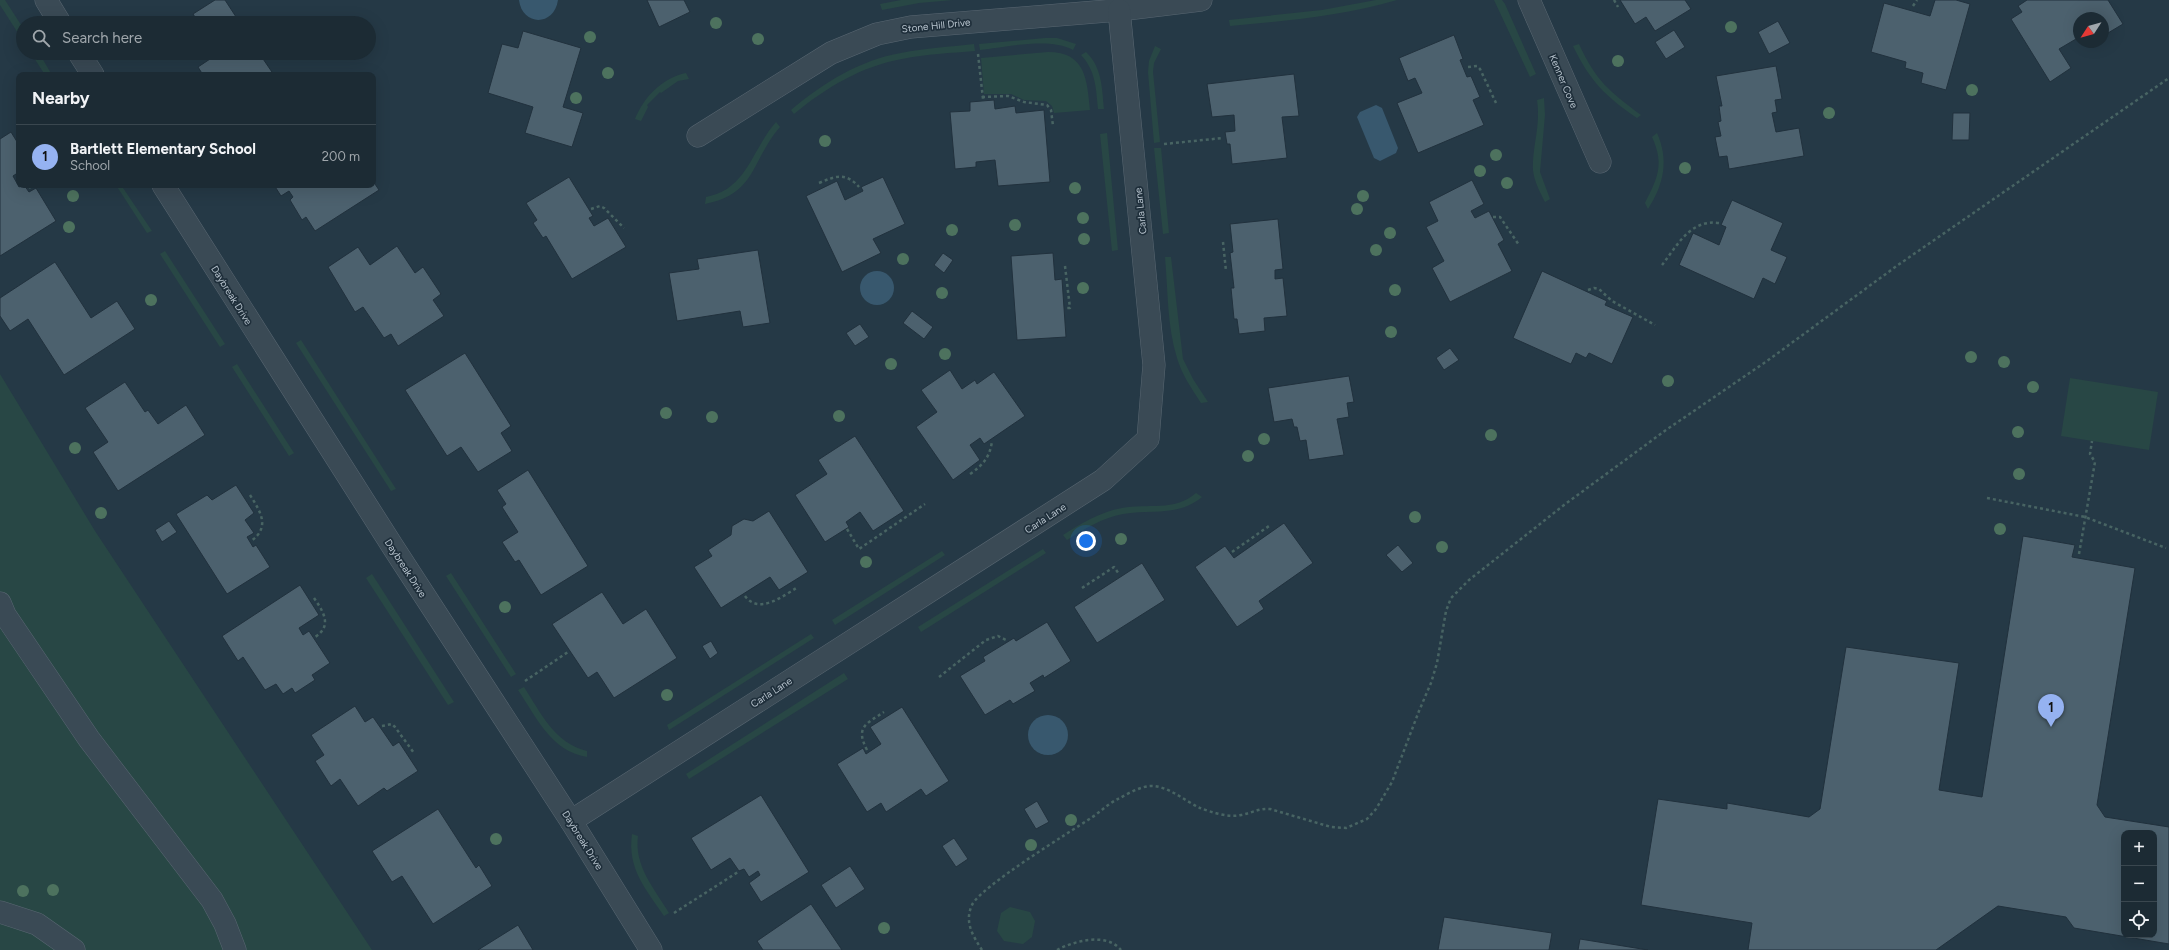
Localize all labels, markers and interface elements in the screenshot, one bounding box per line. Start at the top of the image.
north arrow [2073,12,2109,48]
street label: Stone Hill Drive [901,15,972,36]
search box [16,16,376,60]
icon: search [30,27,52,49]
text: Search here [62,29,142,47]
street label: Kenner Cove [1546,52,1581,111]
text: Nearby [32,88,90,108]
text: Bartlett Elementary School [70,140,256,158]
text: 1 [42,149,48,164]
text: 200 m [322,149,360,164]
text: School [70,158,110,173]
street label: Carla Lane [1132,186,1149,235]
street label: Daybreak Drive [208,263,255,328]
street label: Carla Lane [1022,500,1069,537]
your location [1076,531,1096,551]
street label: Daybreak Drive [382,536,430,601]
street label: Carla Lane [748,674,795,711]
pin: 1 [2038,694,2064,727]
street label: Daybreak Drive [559,808,606,873]
map controls [2121,830,2157,938]
button: + [2121,830,2157,866]
button: − [2121,866,2157,902]
button: locate [2121,902,2157,938]

